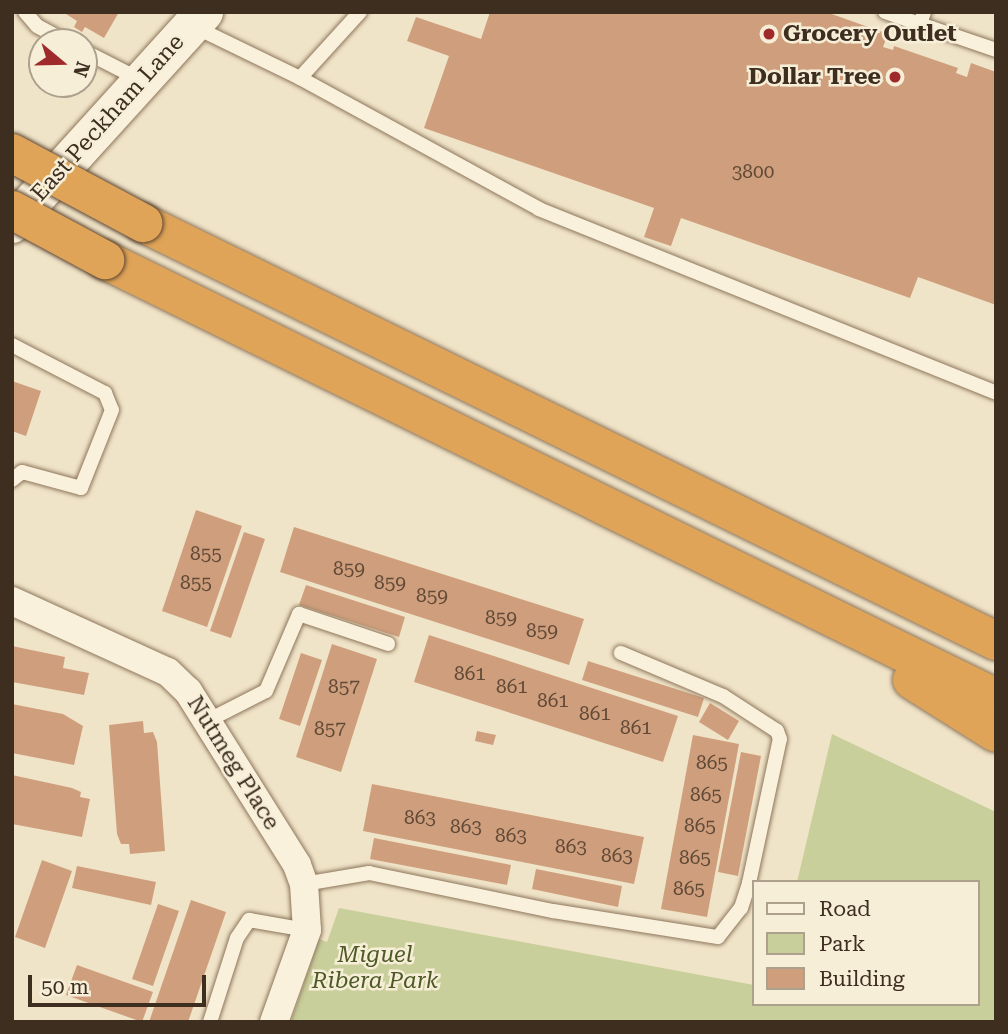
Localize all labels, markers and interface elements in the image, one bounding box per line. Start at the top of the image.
place label: Grocery Outlet [783,20,957,48]
marker: Grocery Outlet [761,26,777,42]
north arrow [28,28,98,98]
street label: East Peckham Lane [26,29,190,207]
text: N [68,59,95,80]
place label: Dollar Tree [749,63,881,91]
marker: Dollar Tree [887,69,903,85]
house number: 3800 [732,161,774,183]
house number: 855 [190,543,222,565]
house number: 859 [333,558,365,580]
house number: 855 [180,572,212,594]
house number: 859 [374,572,406,594]
house number: 859 [416,585,448,607]
house number: 859 [485,607,517,629]
house number: 859 [526,620,558,642]
house number: 861 [454,663,486,685]
house number: 857 [328,676,360,698]
house number: 861 [496,676,528,698]
house number: 861 [537,690,569,712]
street label: Nutmeg Place [181,691,285,835]
house number: 861 [579,703,611,725]
house number: 861 [620,717,652,739]
house number: 857 [314,718,346,740]
house number: 865 [696,752,728,774]
house number: 865 [690,784,722,806]
house number: 863 [404,807,436,829]
house number: 865 [684,815,716,837]
house number: 863 [450,816,482,838]
house number: 863 [495,825,527,847]
house number: 863 [555,836,587,858]
house number: 863 [601,845,633,867]
house number: 865 [679,847,711,869]
house number: 865 [673,878,705,900]
legend [752,880,980,1006]
text: Road [819,897,871,921]
text: Park [819,932,865,956]
park label: Miguel Ribera Park [312,941,438,995]
scale bar [32,960,210,1004]
text: Building [819,967,905,991]
text: 50 m [41,975,89,999]

